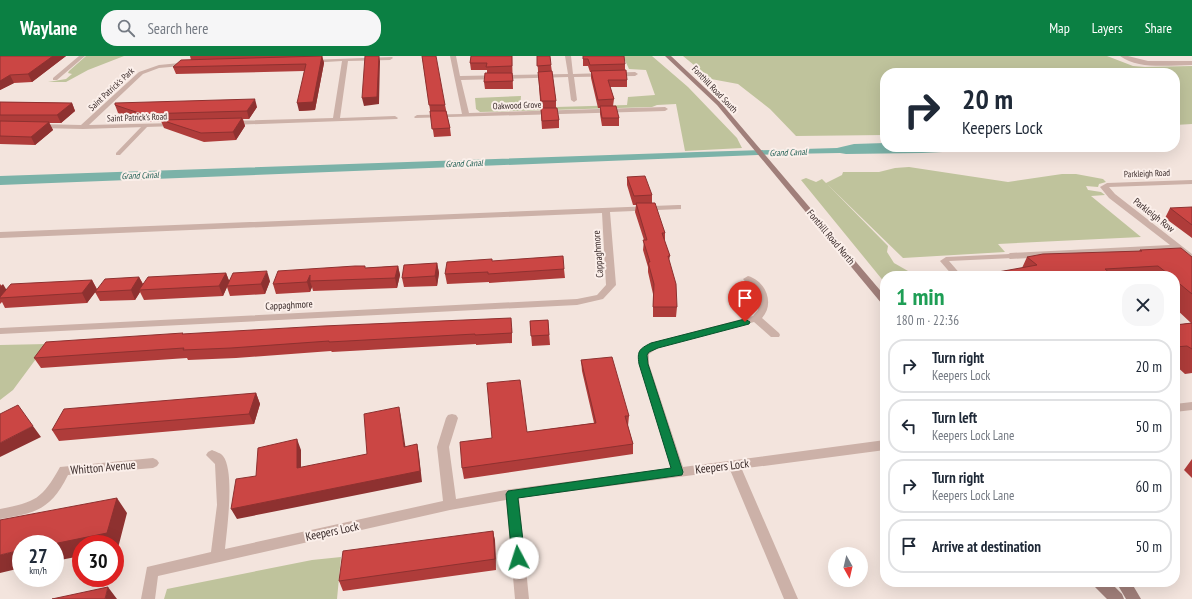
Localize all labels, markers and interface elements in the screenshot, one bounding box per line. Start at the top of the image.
search box [101,10,381,46]
text: Waylane [20,16,77,40]
icon: search [115,17,137,39]
text: Search here [147,19,208,38]
text: Map [1049,19,1070,37]
text: Layers [1092,19,1123,37]
text: Share [1145,19,1172,37]
street label: Fonthill Road South [690,63,740,115]
street label: Saint Patrick's Park [86,65,136,113]
text: 20 m [962,80,1013,117]
icon: right [896,84,948,136]
street label: Oakwood Grove [492,99,542,111]
street label: Saint Patrick's Road [107,110,167,124]
text: Keepers Lock [962,116,1043,139]
water label: Grand Canal [769,146,808,158]
water label: Grand Canal [445,157,484,169]
street label: Parkleigh Road [1124,167,1170,179]
water label: Grand Canal [121,169,160,181]
street label: Parkleigh Row [1131,195,1177,235]
street label: Fonthill Road North [804,207,858,267]
street label: Cappaghmore [590,230,606,278]
pin [728,281,762,322]
text: 1 min [896,281,944,312]
button: close [1122,284,1164,326]
icon: arrive [734,287,756,309]
street label: Cappaghmore [265,297,313,313]
text: 180 m · 22:36 [896,312,959,329]
text: Turn right [932,348,984,367]
icon: right [898,355,920,377]
text: 20 m [1136,357,1162,376]
text: Keepers Lock [932,367,990,384]
text: Turn left [932,408,977,427]
icon: left [898,415,920,437]
text: 50 m [1136,417,1162,436]
text: Keepers Lock Lane [932,427,1014,444]
street label: Keepers Lock [694,455,750,477]
street label: Whitton Avenue [70,457,136,477]
text: Turn right [932,468,984,487]
icon: right [898,475,920,497]
text: 60 m [1136,477,1162,496]
text: Keepers Lock Lane [932,487,1014,504]
street label: Keepers Lock [304,518,360,544]
speed limit sign: 30 [72,535,124,587]
icon: arrive [898,535,920,557]
position arrow [497,537,539,579]
text: Arrive at destination [932,537,1041,556]
text: 50 m [1136,537,1162,556]
text: 27 [28,543,48,569]
north arrow [828,547,868,587]
map controls [828,547,868,587]
text: km/h [29,564,47,577]

